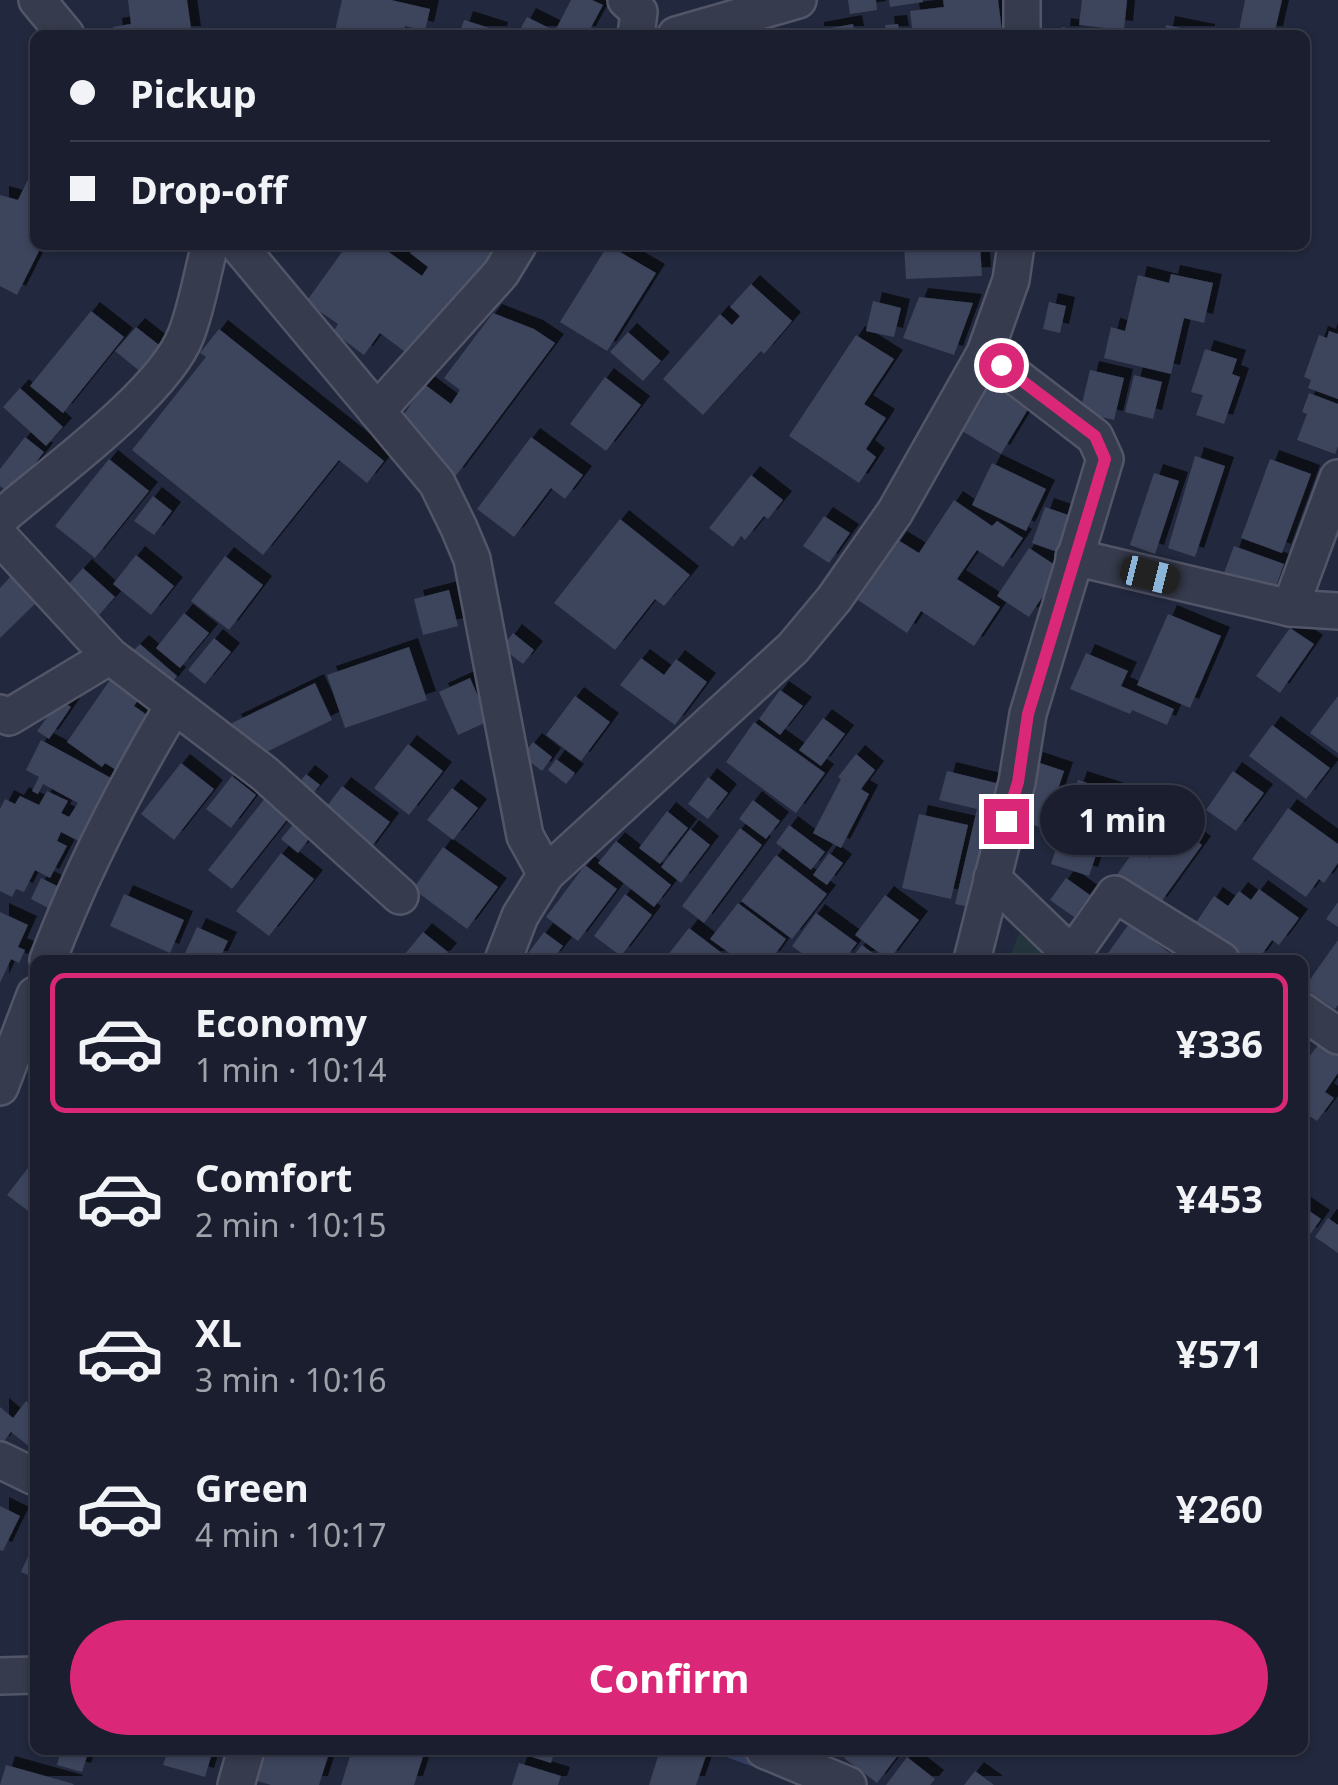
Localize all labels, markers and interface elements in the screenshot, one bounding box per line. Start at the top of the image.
text: Pickup [130,67,257,119]
text: Drop-off [130,163,287,215]
route start [979,343,1024,388]
car [1117,553,1183,597]
callout: 1 min [1041,786,1206,856]
text: 1 min [1078,798,1167,841]
route end [984,799,1029,844]
text: Economy [195,996,367,1048]
icon: car [75,998,165,1088]
text: ¥336 [1176,1017,1263,1069]
text: 1 min · 10:14 [195,1048,387,1091]
text: Comfort [195,1151,352,1203]
icon: car [75,1153,165,1243]
text: ¥453 [1176,1172,1263,1224]
text: 2 min · 10:15 [195,1203,387,1246]
text: XL [195,1306,242,1358]
icon: car [75,1308,165,1398]
text: ¥571 [1176,1327,1263,1379]
text: 3 min · 10:16 [195,1358,387,1401]
text: Green [195,1461,309,1513]
icon: car [75,1463,165,1553]
text: ¥260 [1176,1482,1263,1534]
text: 4 min · 10:17 [195,1513,387,1556]
button: Confirm [70,1620,1268,1735]

